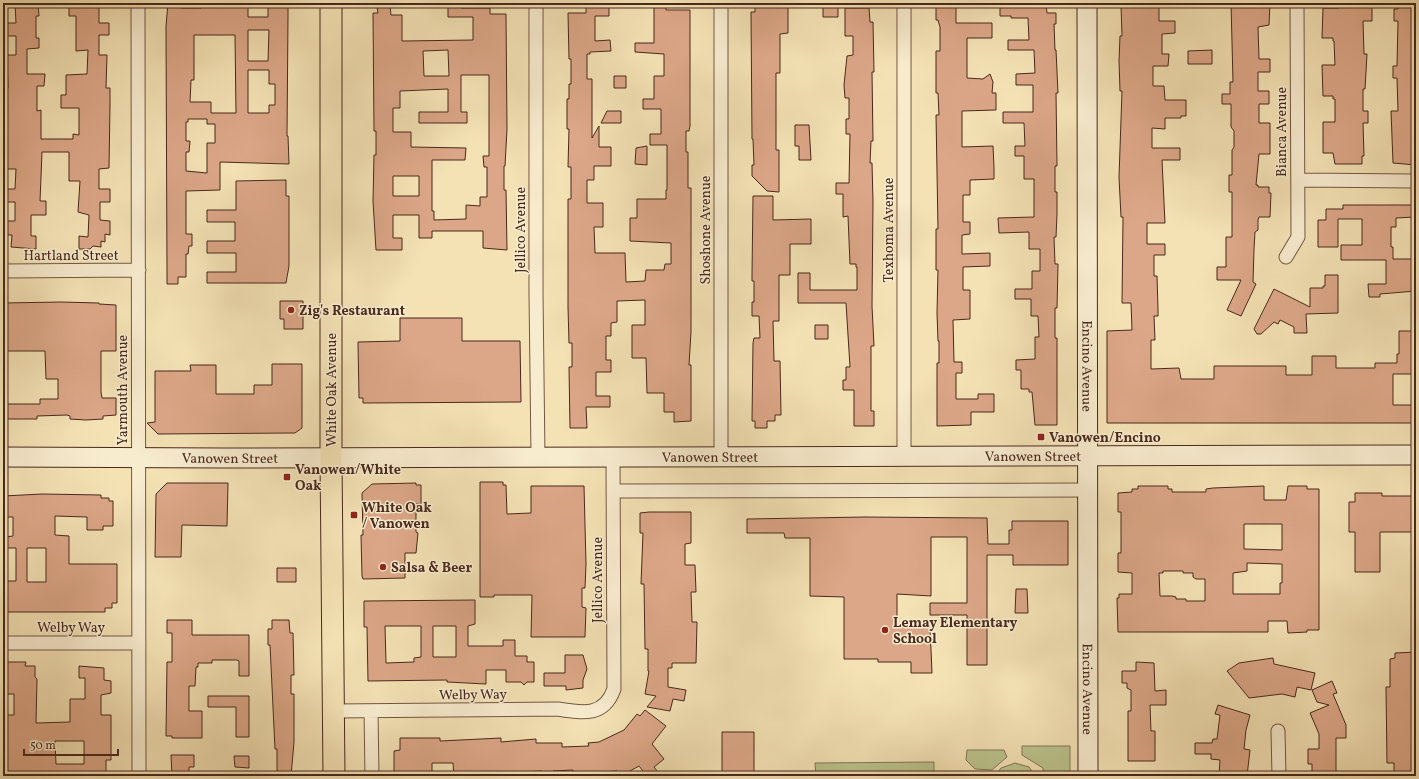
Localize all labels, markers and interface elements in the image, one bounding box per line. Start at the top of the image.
street label: Bianca Avenue [1273,87,1292,177]
street label: Shoshone Avenue [697,175,716,284]
street label: Texhoma Avenue [880,177,899,282]
street label: Jellico Avenue [512,187,531,273]
street label: Hartland Street [23,247,119,266]
place label: Zig's Restaurant [299,302,405,321]
marker: Zig's Restaurant [286,305,296,315]
street label: Encino Avenue [1076,320,1096,412]
street label: White Oak Avenue [323,333,342,447]
street label: Yarmouth Avenue [114,334,133,445]
place label: Vanowen/Encino [1049,429,1161,448]
marker: Vanowen/Encino [1036,432,1046,442]
street label: Vanowen Street [985,448,1081,467]
street label: Vanowen Street [662,449,758,468]
street label: Vanowen Street [182,450,278,469]
place label: Vanowen/White Oak [295,461,401,496]
marker: Vanowen/White Oak [282,472,292,482]
place label: White Oak / Vanowen [362,499,432,534]
marker: White Oak / Vanowen [349,510,359,520]
street label: Jellico Avenue [589,537,608,623]
place label: Salsa & Beer [391,559,472,578]
marker: Salsa & Beer [378,562,388,572]
place label: Lemay Elementary School [893,614,1018,649]
street label: Welby Way [37,619,105,638]
marker: Lemay Elementary School [880,625,890,635]
street label: Encino Avenue [1077,643,1096,735]
street label: Welby Way [439,685,508,706]
scale bar [24,731,118,757]
text: 50 m [30,738,56,754]

